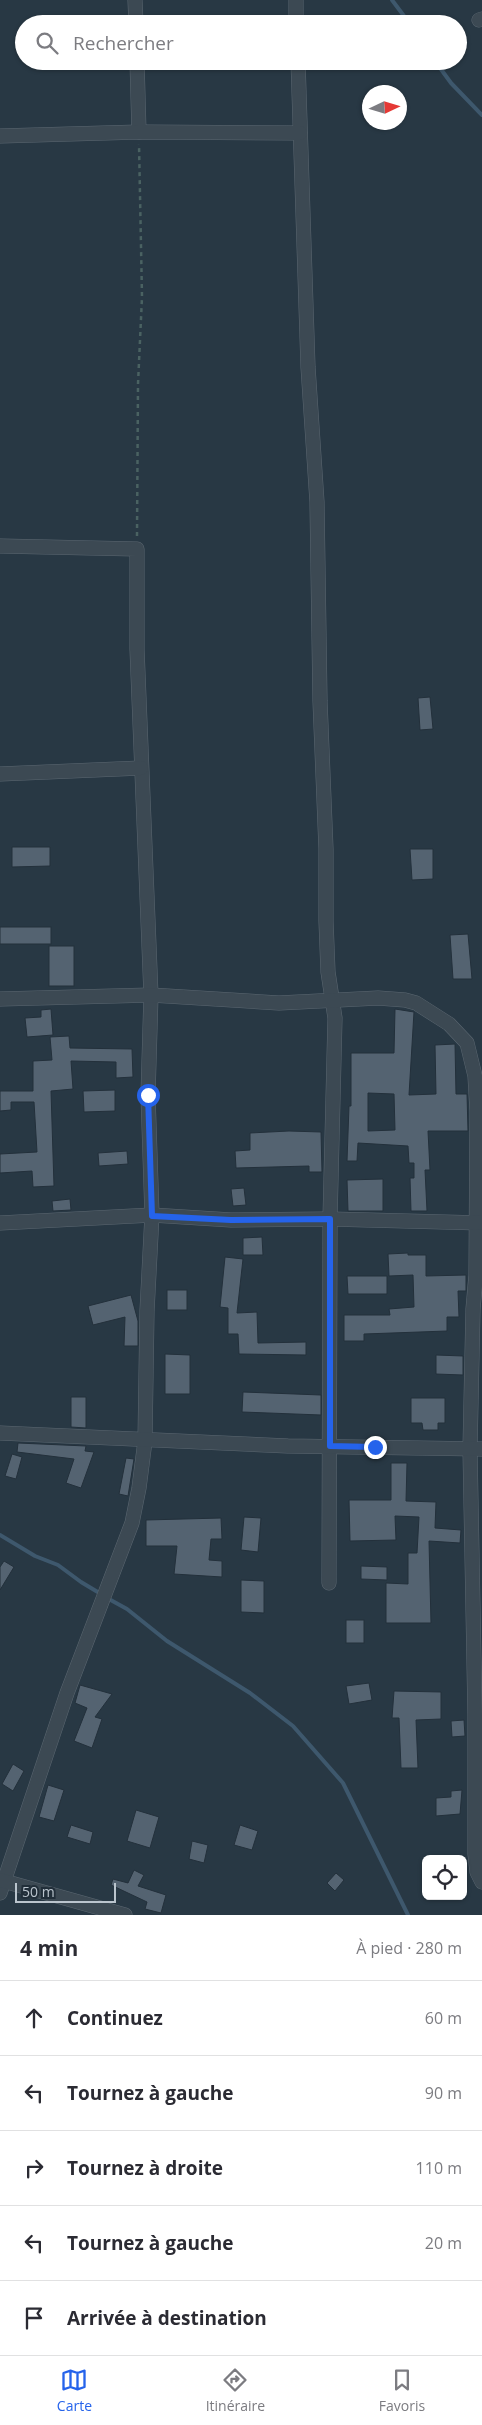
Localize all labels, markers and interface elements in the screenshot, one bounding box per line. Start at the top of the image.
search box [15,15,467,70]
icon: search [33,29,61,57]
text: Rechercher [73,30,174,56]
north arrow [362,85,407,130]
route start [137,1084,160,1107]
route end [364,1436,387,1459]
map controls [422,1855,467,1900]
button: locate [422,1855,467,1900]
scale bar [15,1880,116,1903]
text: 50 m [22,1882,55,1901]
text: 4 min [20,1934,78,1962]
text: À pied · 280 m [356,1937,462,1959]
icon: ahead [20,2004,48,2032]
text: Continuez [67,2005,163,2031]
text: 60 m [425,2007,462,2029]
icon: left [20,2079,48,2107]
text: Tournez à gauche [67,2080,233,2106]
text: 90 m [425,2082,462,2104]
icon: right [20,2154,48,2182]
text: Tournez à droite [67,2155,223,2181]
text: 110 m [416,2157,462,2179]
icon: left [20,2229,48,2257]
text: Tournez à gauche [67,2230,233,2256]
text: 20 m [425,2232,462,2254]
icon: arrive [20,2304,48,2332]
text: Arrivée à destination [67,2305,267,2331]
tab: Carte [57,2366,92,2415]
tab: Itinéraire [206,2366,265,2415]
tab: Favoris [379,2366,425,2415]

